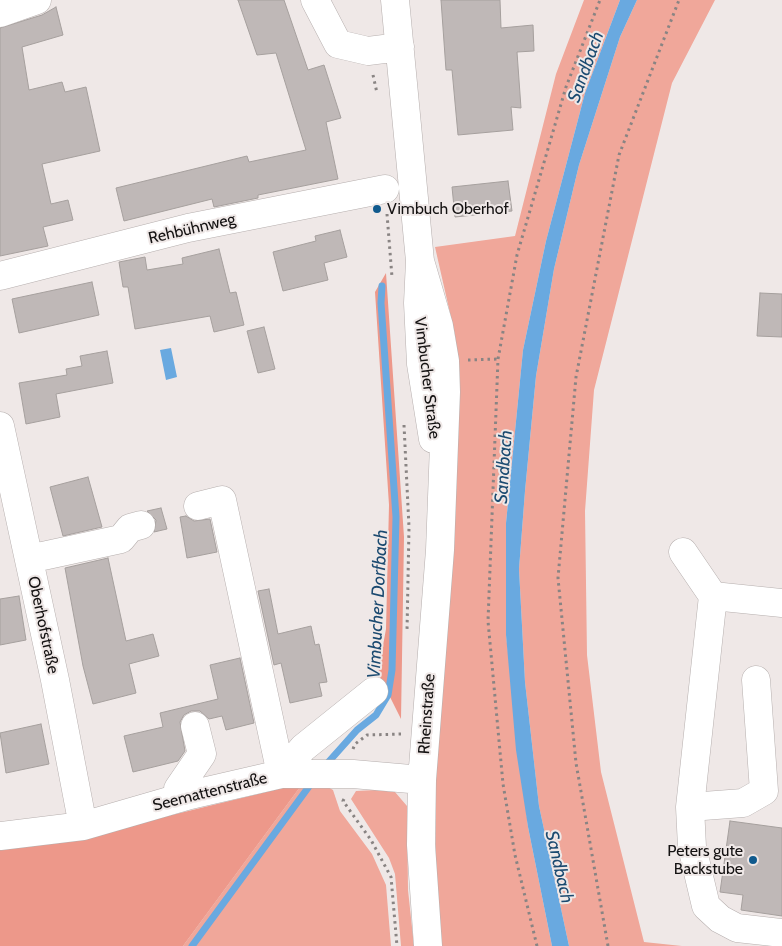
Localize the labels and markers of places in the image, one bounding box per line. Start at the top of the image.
place label: Vimbuch Oberhof [387,199,509,219]
marker: Vimbuch Oberhof [371,203,383,215]
place label: Peters gute Backstube [667,841,743,879]
marker: Peters gute Backstube [747,854,759,866]

